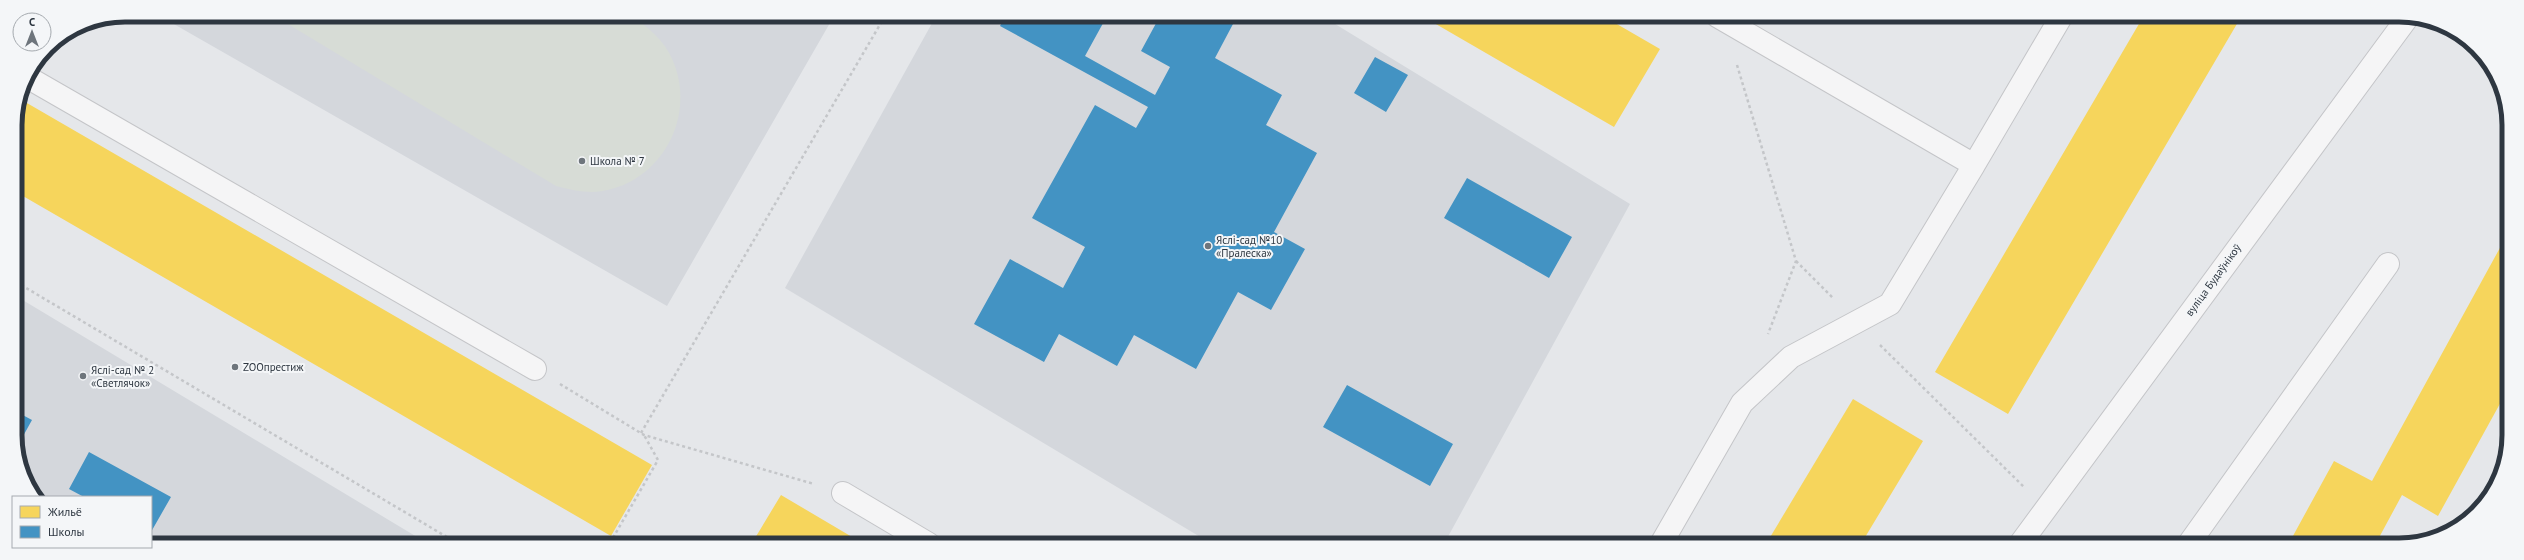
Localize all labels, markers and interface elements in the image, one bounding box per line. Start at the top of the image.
north arrow [12,12,52,52]
text: С [29,15,35,29]
place label: Школа № 7 [590,154,645,168]
marker: Школа № 7 [577,156,587,166]
place label: Яслі-сад №10 «Пралеска» [1216,233,1282,260]
street label: вуліца Будаўнікоў [2182,240,2244,319]
marker: Яслі-сад №10 «Пралеска» [1203,241,1213,251]
place label: ZOOпрестиж [243,360,304,374]
marker: ZOOпрестиж [230,362,240,372]
place label: Яслі-сад № 2 «Светлячок» [91,363,154,390]
marker: Яслі-сад № 2 «Светлячок» [78,371,88,381]
legend [12,496,152,548]
text: Жильё [47,504,82,519]
text: Школы [48,524,84,539]

